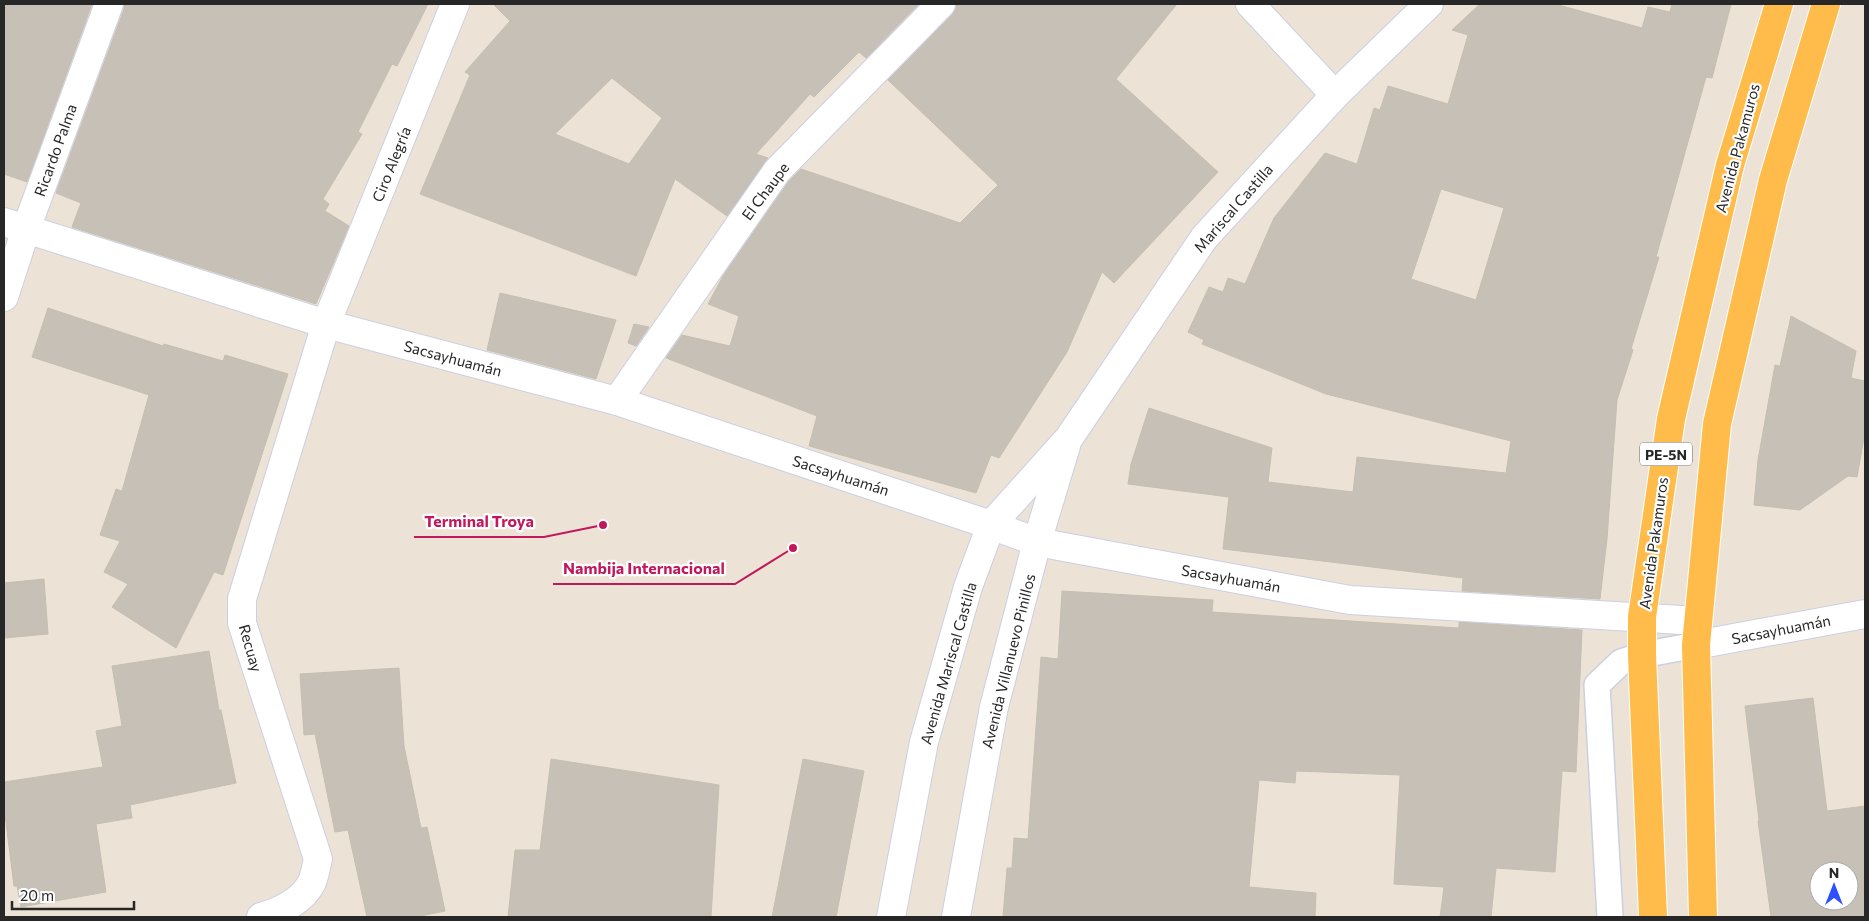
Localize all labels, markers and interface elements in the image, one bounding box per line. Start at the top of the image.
street label: Avenida Pakamuros [1711,81,1763,215]
street label: Ricardo Palma [30,101,80,199]
street label: Ciro Alegría [368,124,414,204]
street label: El Chaupe [738,159,793,223]
street label: Mariscal Castilla [1190,160,1276,256]
street label: Sacsayhuamán [402,336,504,380]
road number: PE-5N [1640,442,1692,466]
street label: Sacsayhuamán [790,451,892,499]
street label: Avenida Pakamuros [1635,476,1671,610]
callout: Terminal Troya [414,506,544,537]
text: Terminal Troya [424,511,534,530]
callout: Nambija Internacional [553,553,735,584]
text: Nambija Internacional [563,558,725,577]
street label: Sacsayhuamán [1180,560,1282,596]
street label: Avenida Villanuevo Pinillos [978,572,1038,750]
street label: Avenida Mariscal Castilla [916,580,980,746]
street label: Sacsayhuamán [1730,611,1832,647]
street label: Recuay [236,622,266,674]
north arrow [1809,861,1859,911]
text: N [1829,864,1839,881]
scale bar [12,878,135,910]
text: 20 m [20,886,54,904]

